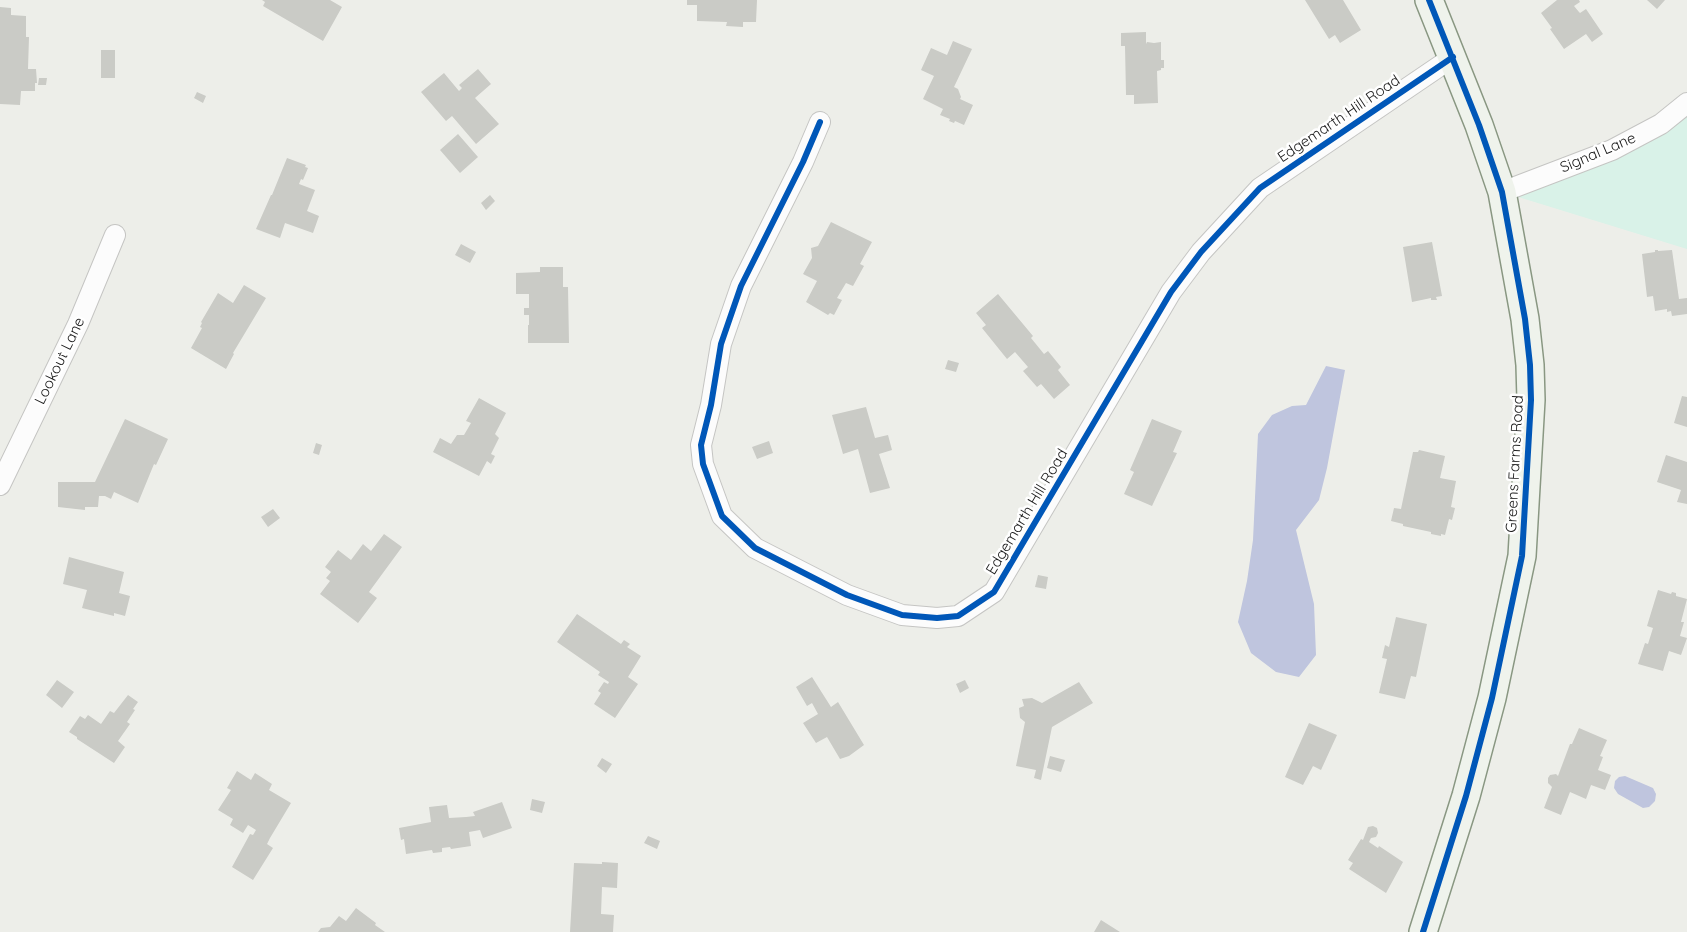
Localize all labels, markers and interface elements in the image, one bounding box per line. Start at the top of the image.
street label: Edgemarth Hill Road [1274,71,1404,167]
street label: Signal Lane [1557,129,1639,177]
street label: Lookout Lane [31,314,89,408]
street label: Greens Farms Road [1502,395,1528,533]
street label: Edgemarth Hill Road [982,446,1072,578]

